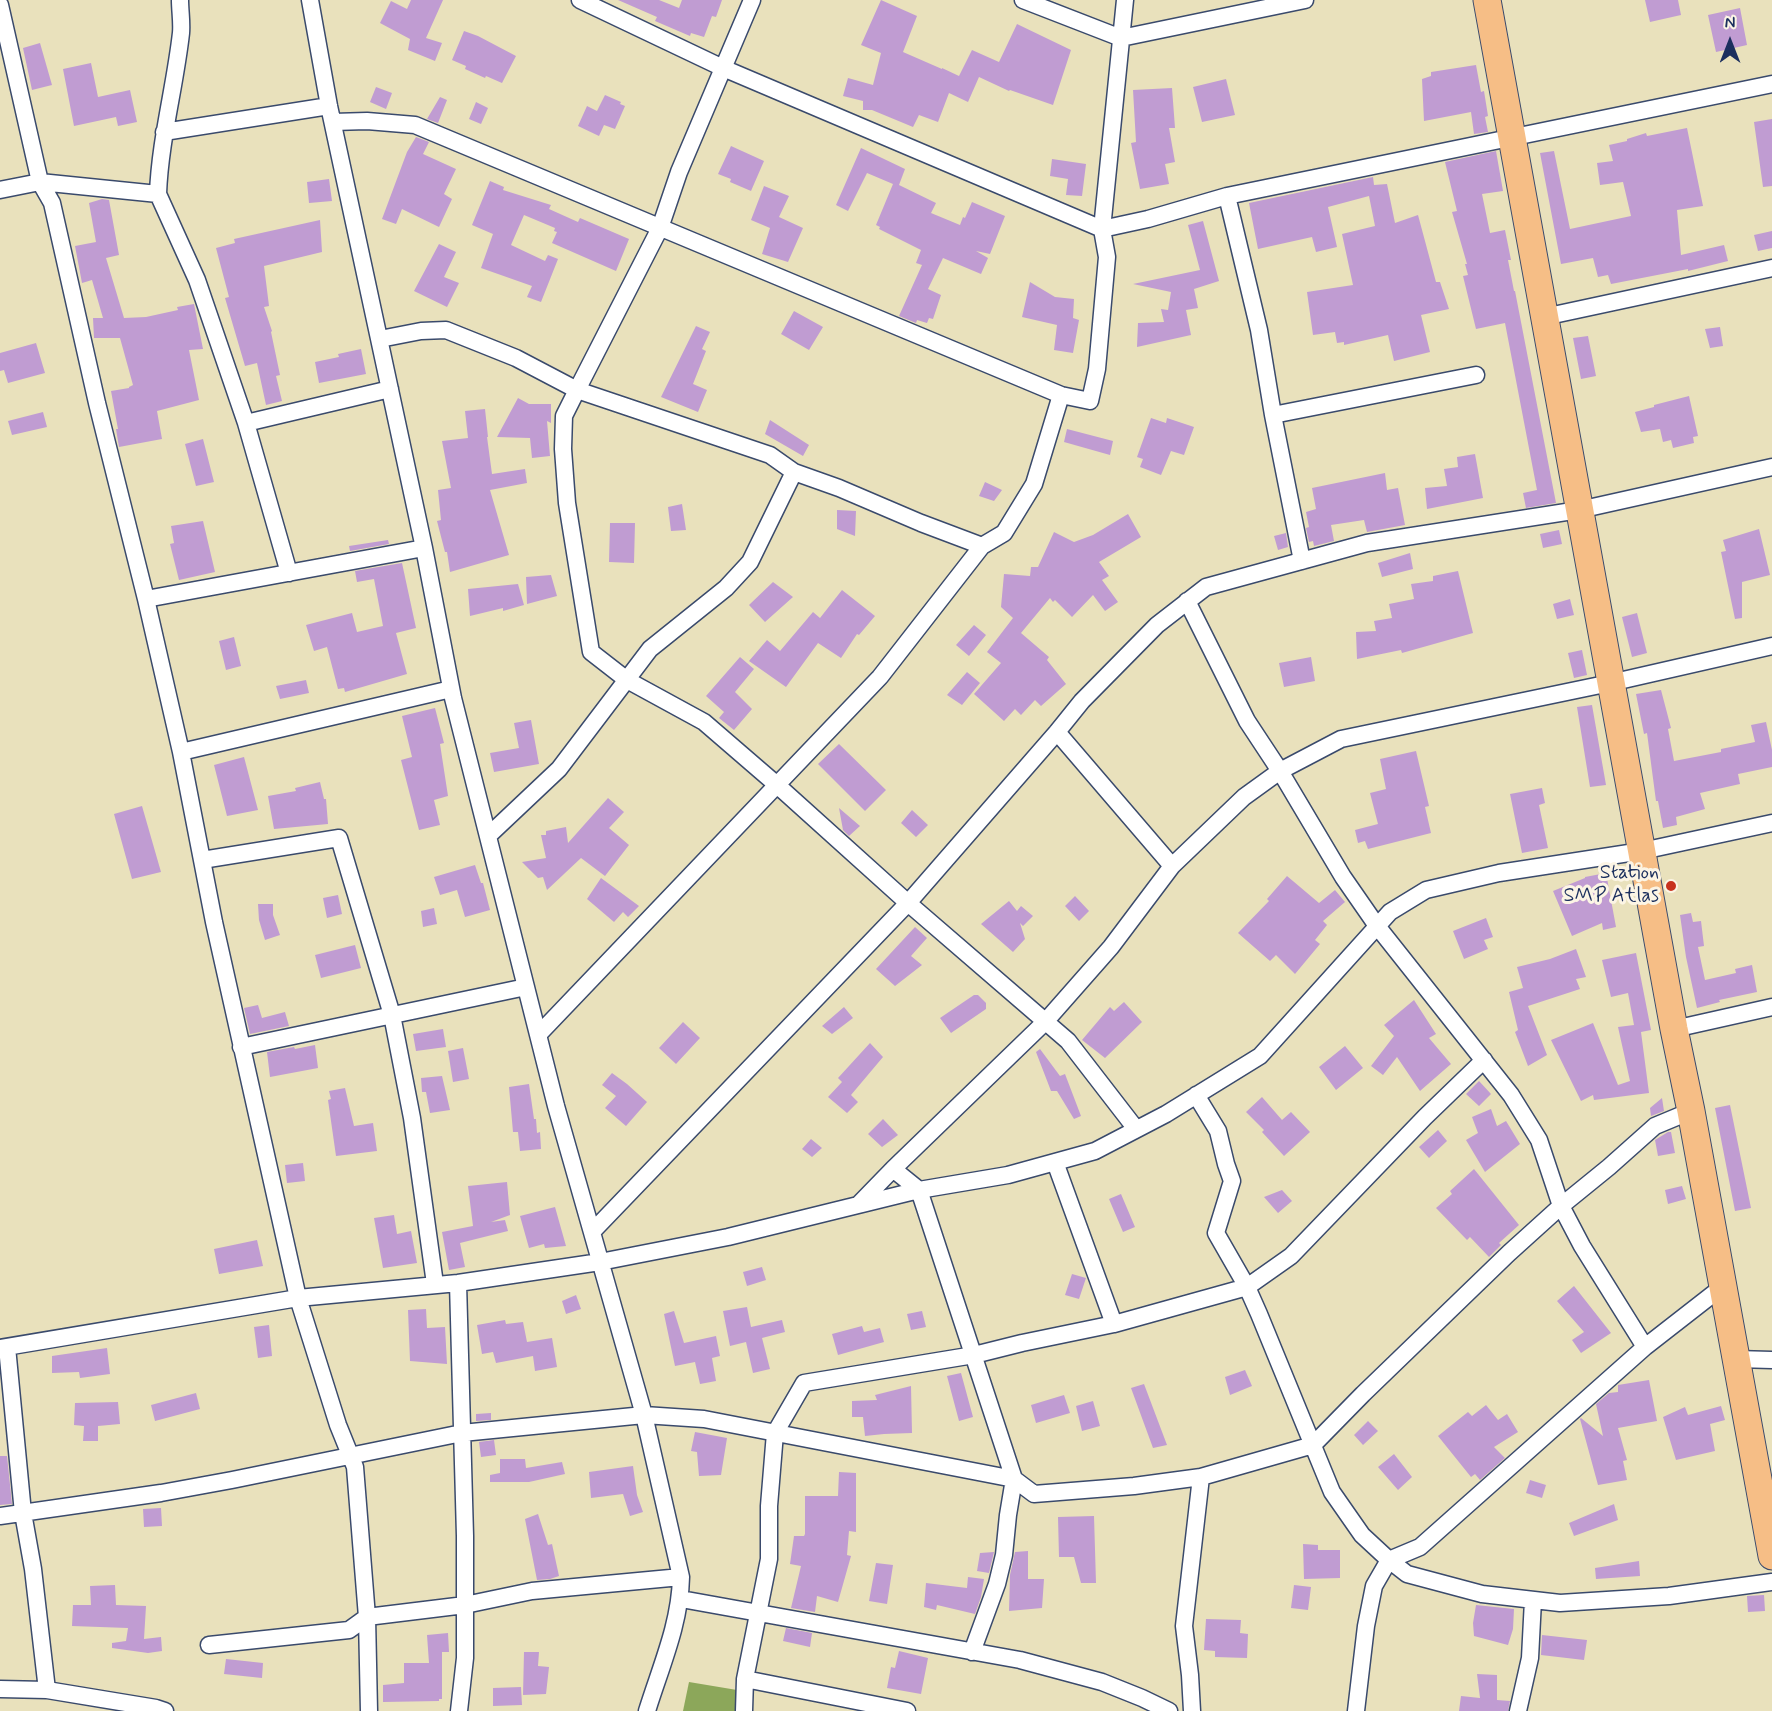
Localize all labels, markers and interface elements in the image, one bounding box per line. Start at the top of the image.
north arrow [1700,12,1760,72]
text: N [1725,13,1735,34]
place label: Station SMP Atlas [1563,862,1659,909]
marker: Station SMP Atlas [1664,879,1678,893]

